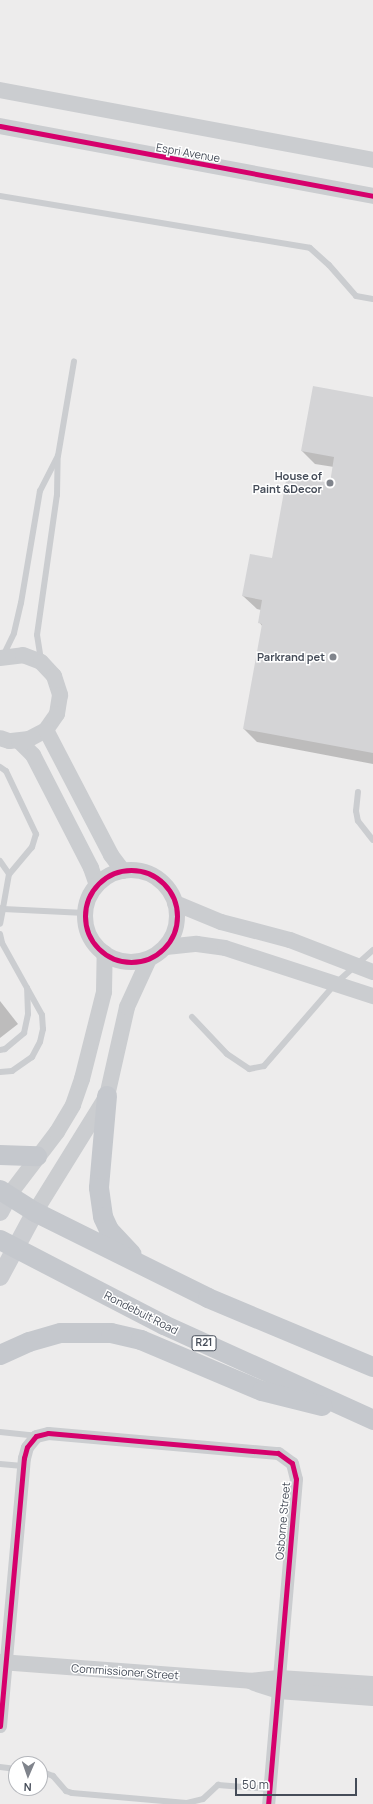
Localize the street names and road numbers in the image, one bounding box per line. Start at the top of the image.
street label: Espri Avenue [155,141,221,165]
street label: Rondebult Road [102,1289,180,1337]
road number: R21 [191,1335,217,1351]
street label: Osborne Street [273,1481,293,1561]
street label: Commissioner Street [71,1662,179,1682]

